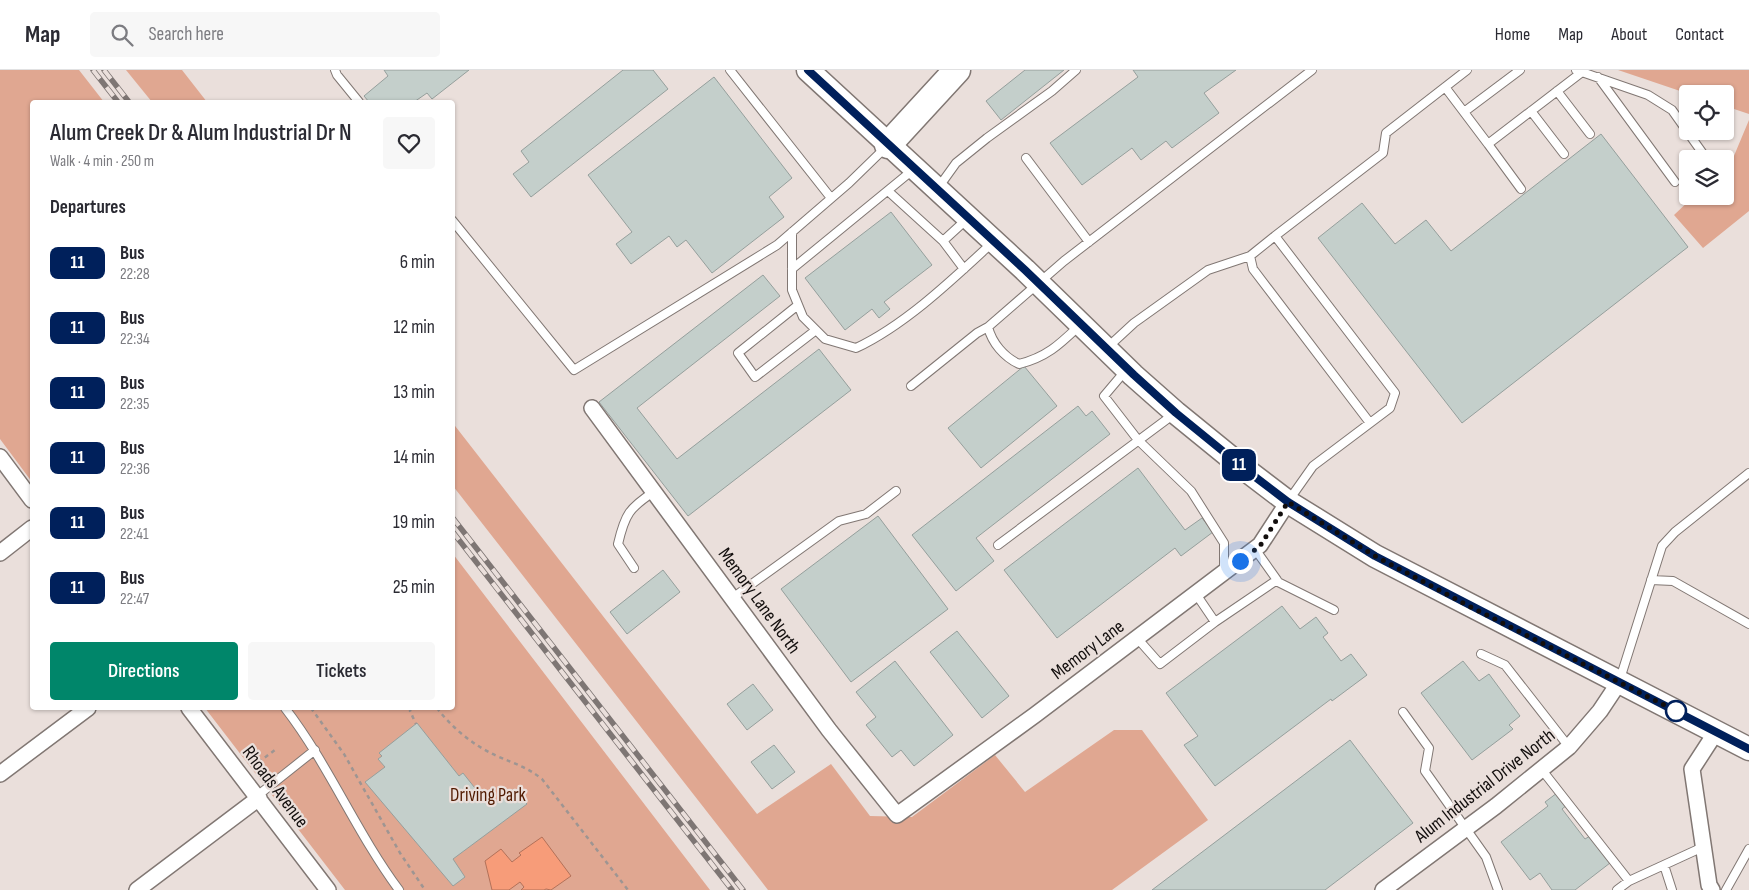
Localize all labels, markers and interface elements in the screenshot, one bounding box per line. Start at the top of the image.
search box [90,12,440,57]
text: Map [25,20,60,49]
icon: search [108,21,136,49]
text: Search here [148,23,224,46]
text: Home [1495,24,1530,45]
text: Map [1558,24,1583,45]
text: About [1611,24,1647,45]
text: Contact [1675,24,1724,45]
map controls [1679,85,1734,205]
button: locate [1679,85,1734,140]
button: heart [383,117,435,169]
text: Alum Creek Dr & Alum Industrial Dr N [50,118,352,147]
button: layers [1679,150,1734,205]
text: Walk · 4 min · 250 m [50,152,154,171]
text: Departures [50,196,126,219]
text: Bus [120,242,145,265]
text: 6 min [400,251,435,274]
text: 11 [70,252,85,273]
text: 22:28 [120,265,150,284]
text: Bus [120,307,145,330]
text: 12 min [393,316,435,339]
text: 11 [70,317,85,338]
text: 22:34 [120,330,150,349]
text: Bus [120,372,145,395]
text: 13 min [394,381,435,404]
text: 11 [70,382,85,403]
text: 22:35 [120,395,149,414]
text: Bus [120,437,145,460]
text: 14 min [394,446,435,469]
text: 11 [70,447,85,468]
line badge: 11 [1216,449,1262,481]
text: 11 [1232,454,1246,475]
text: 22:36 [120,460,150,479]
text: Bus [120,502,145,525]
text: 19 min [393,511,435,534]
text: 11 [70,512,85,533]
text: 22:41 [120,525,149,544]
street label: Memory Lane North [713,544,805,658]
your location [1228,549,1253,574]
text: Bus [120,567,145,590]
text: 25 min [393,576,435,599]
text: 11 [70,577,85,598]
text: 22:47 [120,590,149,609]
street label: Memory Lane [1047,615,1129,685]
button: Directions [50,642,238,700]
button: Tickets [248,642,435,700]
unlabelled marker [1665,700,1687,722]
street label: Alum Industrial Drive North [1409,724,1560,849]
street label: Rhoads Avenue [237,742,313,832]
park label: Driving Park [450,784,527,807]

